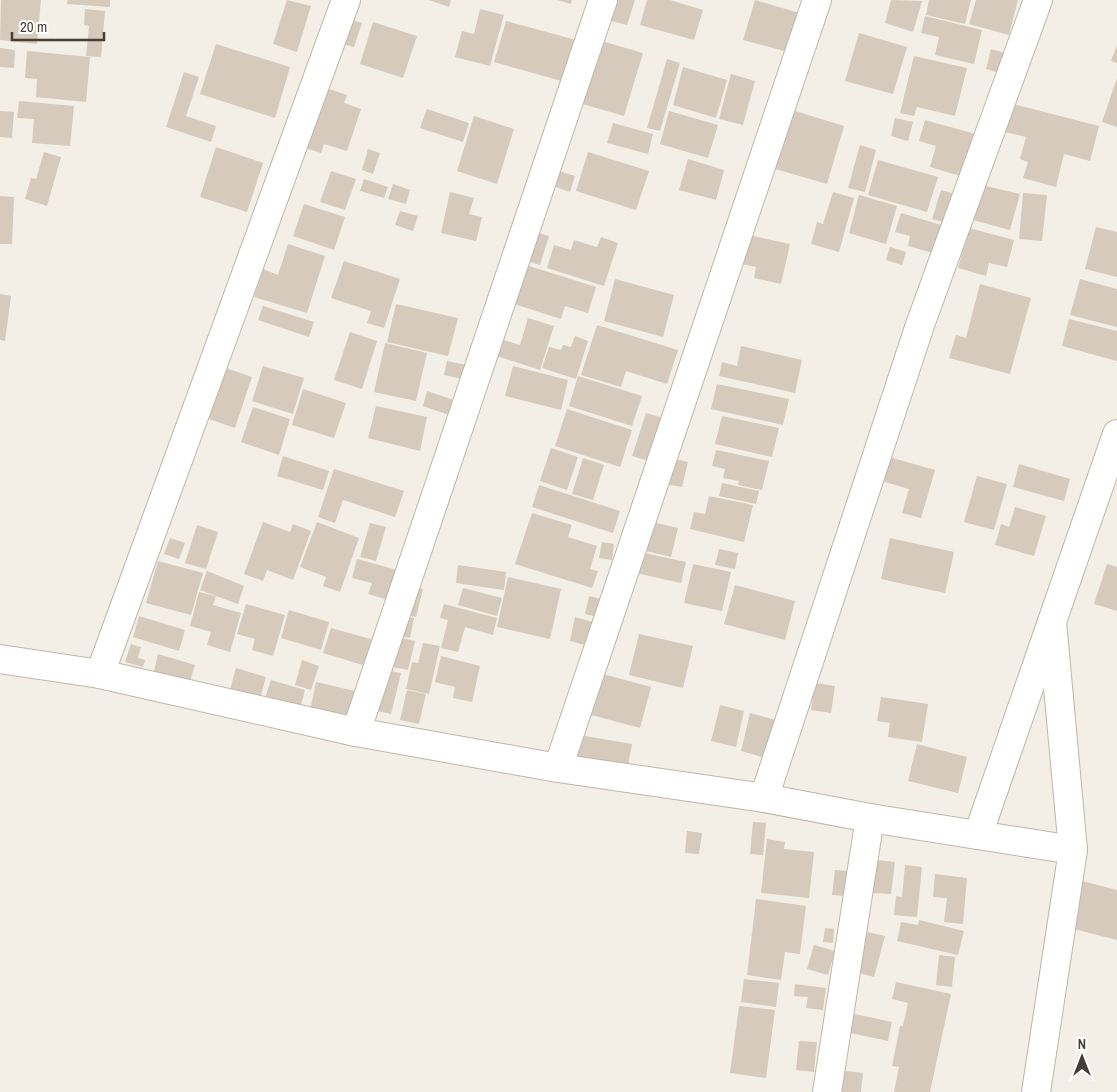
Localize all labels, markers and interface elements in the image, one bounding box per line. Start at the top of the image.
scale bar [12,10,105,42]
text: 20 m [20,16,47,37]
north arrow [1057,1032,1107,1082]
text: N [1078,1035,1086,1053]

